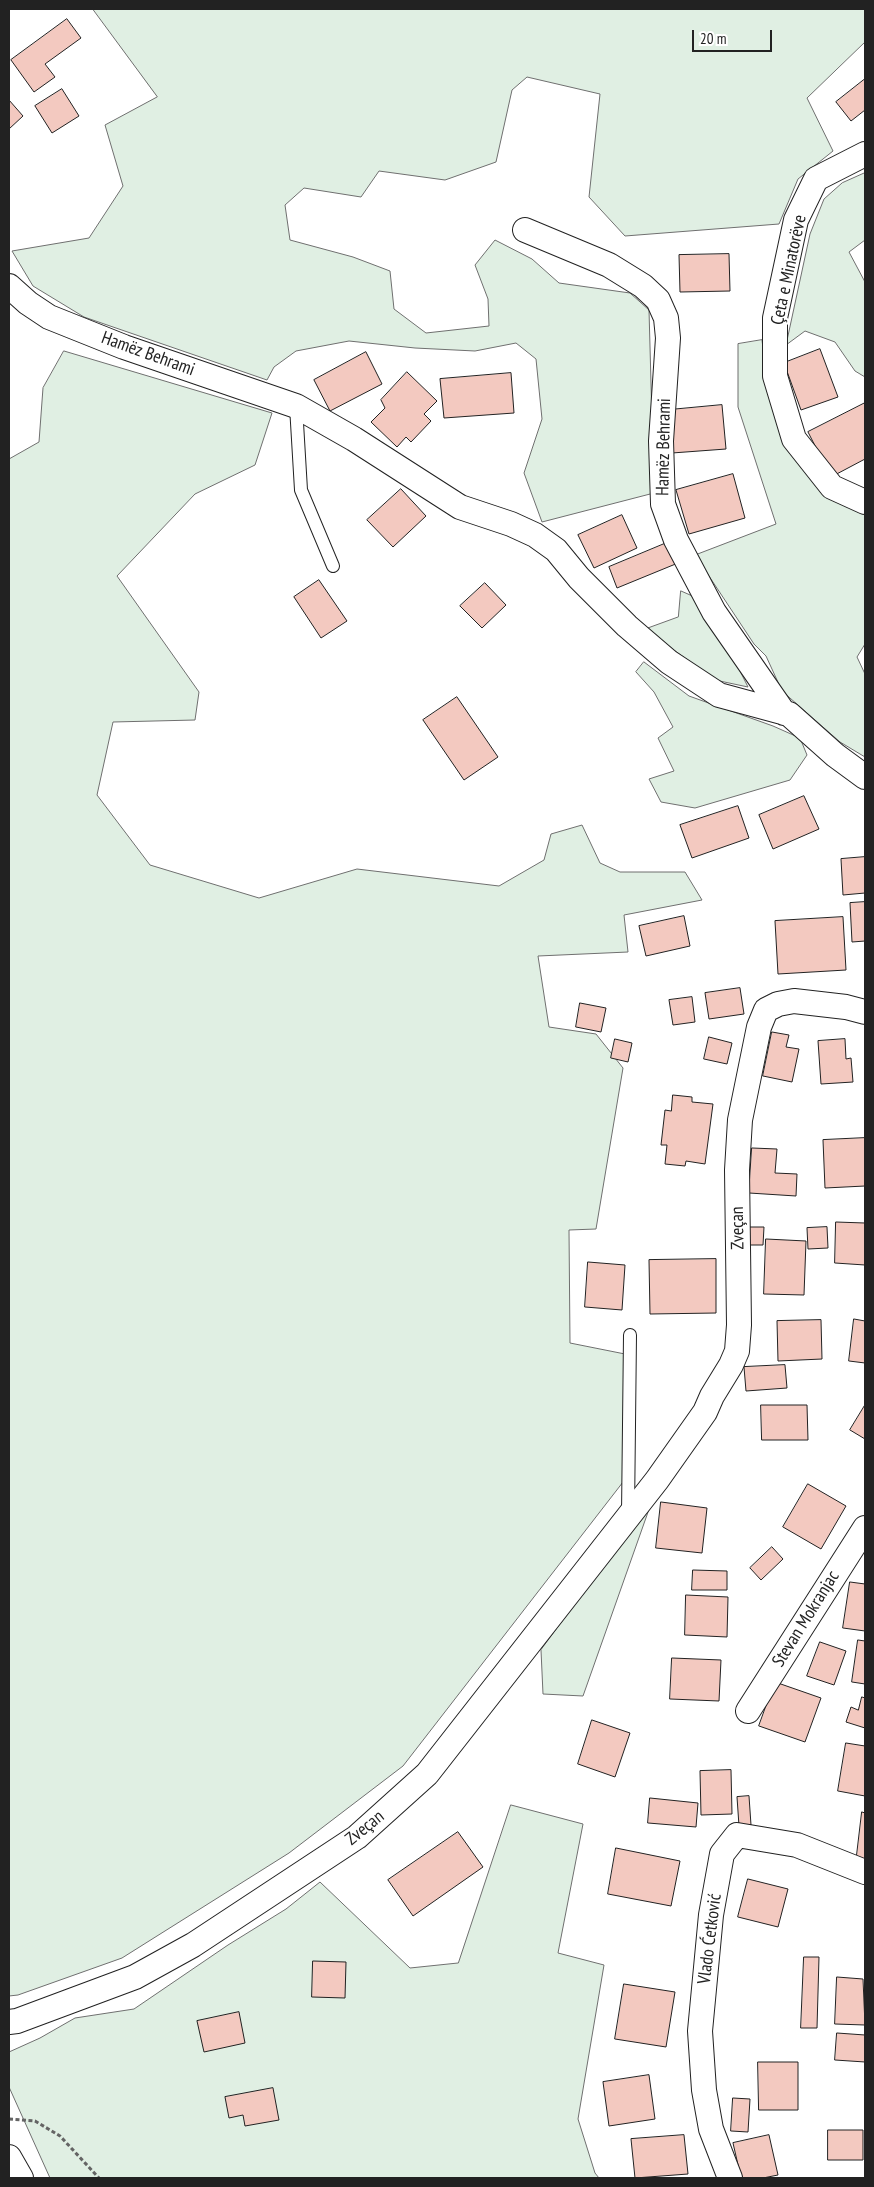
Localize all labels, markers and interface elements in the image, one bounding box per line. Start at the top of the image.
scale bar [694,20,774,52]
text: 20 m [700,29,726,48]
street label: Çeta e Minatorëve [767,213,811,327]
street label: Hamëz Behrami [98,327,198,381]
street label: Hamëz Behrami [652,398,676,496]
street label: Zveçan [727,1206,749,1250]
street label: Stevan Mokranjac [768,1567,844,1671]
street label: Zveçan [341,1806,389,1850]
street label: Vlado Ćetković [694,1893,726,1985]

